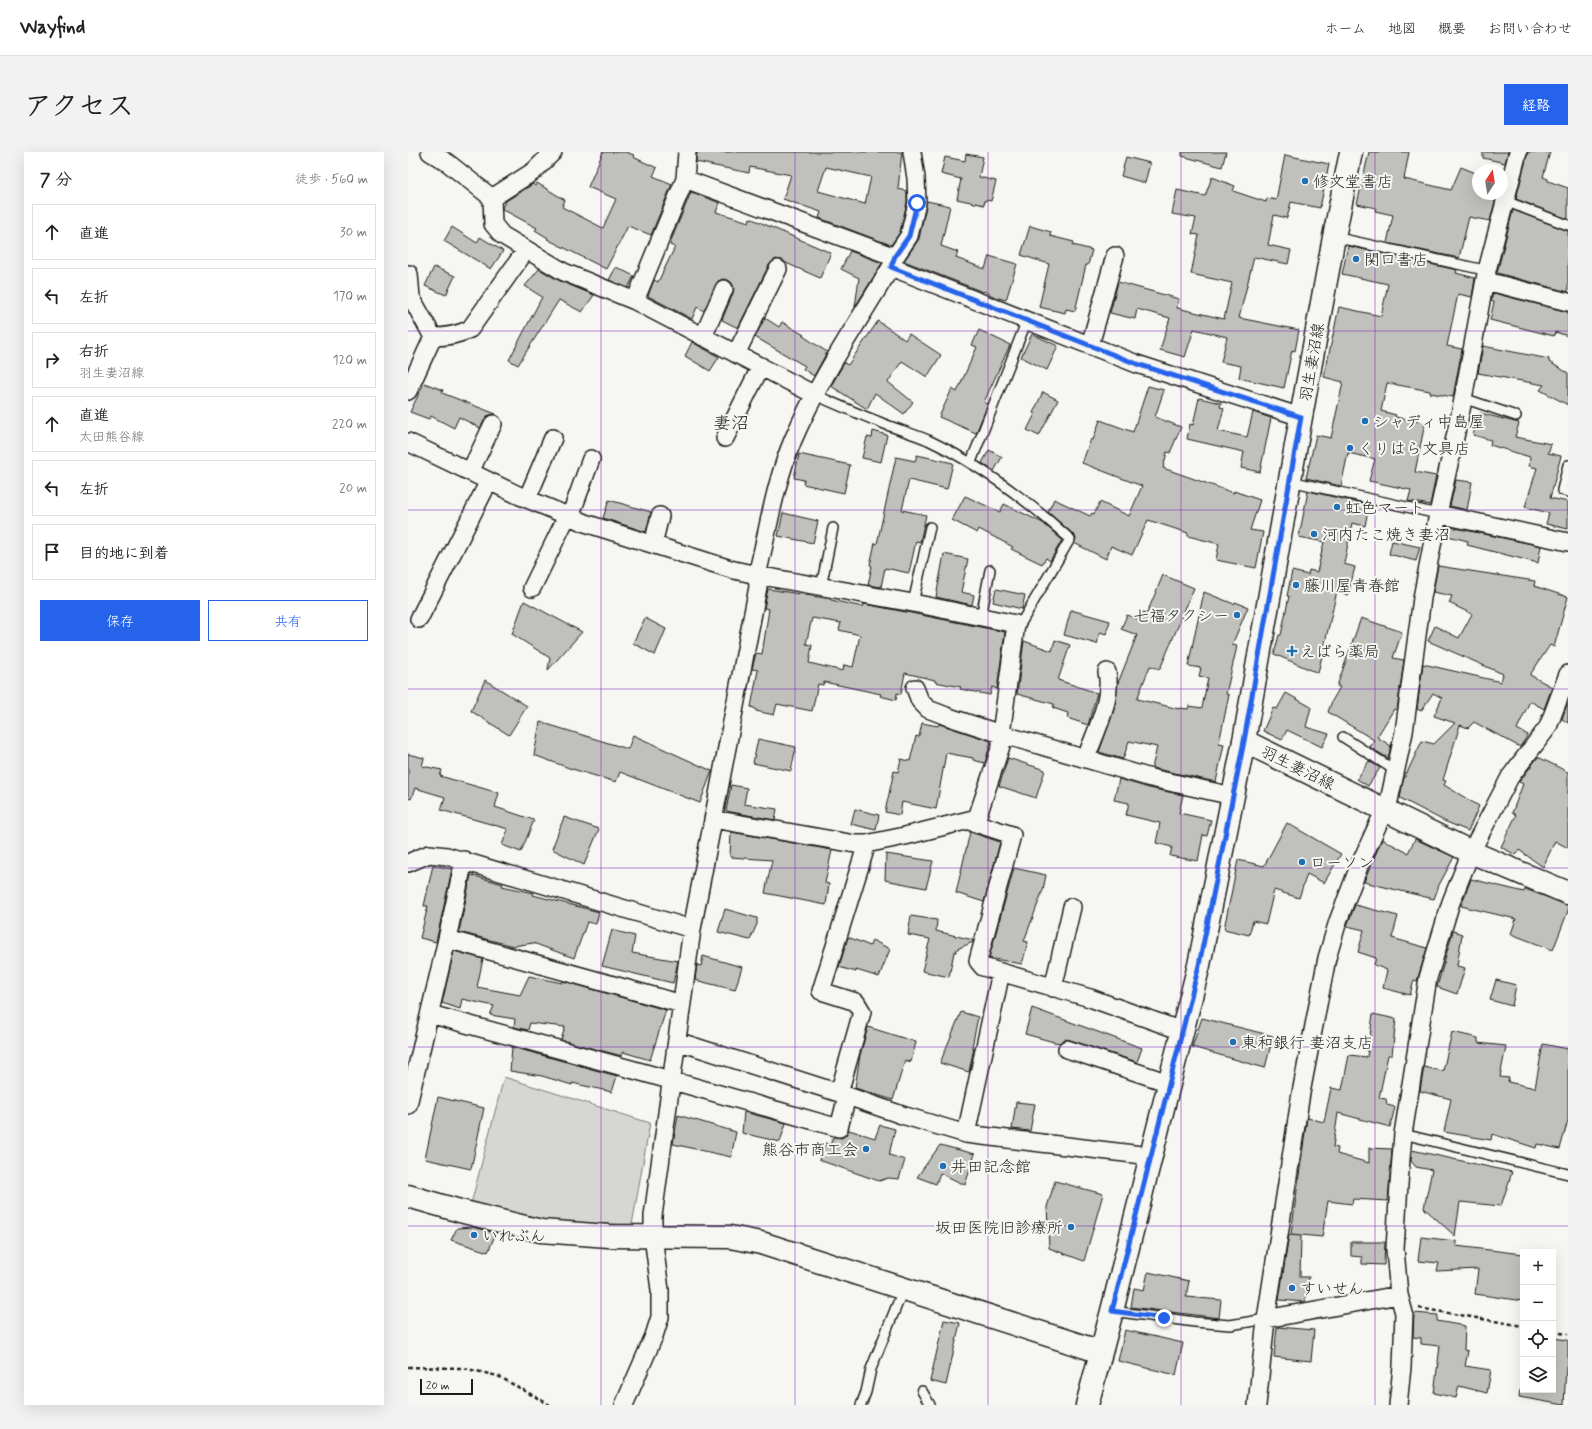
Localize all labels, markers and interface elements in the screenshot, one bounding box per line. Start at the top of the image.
text: Wayfind [20,15,85,40]
text: ホーム [1325,20,1366,38]
text: 地図 [1388,20,1416,38]
text: 概要 [1438,20,1466,38]
text: お問い合わせ [1488,20,1572,38]
button: 経路 [1504,84,1568,125]
text: アクセス [24,89,134,126]
north arrow [1472,164,1508,200]
text: 7 分 [40,169,72,191]
text: 徒歩 · 560 m [295,171,368,188]
place label: 修文堂書店 [1313,172,1393,193]
marker: 修文堂書店 [1300,176,1310,186]
route start [908,194,926,212]
icon: ahead [41,221,63,243]
text: 直進 [79,224,109,244]
text: 30 m [340,224,367,241]
place label: 関口書店 [1364,250,1428,271]
marker: 関口書店 [1351,254,1361,264]
icon: left [41,285,63,307]
text: 左折 [79,288,109,308]
text: 170 m [333,288,367,305]
street label: 羽生妻沼線 [1295,321,1330,403]
text: 右折 [79,342,109,362]
icon: right [41,349,63,371]
text: 120 m [333,352,367,369]
text: 羽生妻沼線 [79,365,144,382]
text: 直進 [79,406,109,426]
district label: 妻沼 [713,412,749,436]
place label: シャディ中島屋 [1373,412,1485,433]
icon: ahead [41,413,63,435]
text: 220 m [332,416,367,433]
marker: シャディ中島屋 [1360,416,1370,426]
text: 太田熊谷線 [79,429,144,446]
place label: くりはら文具店 [1358,439,1470,460]
marker: くりはら文具店 [1345,443,1355,453]
icon: left [41,477,63,499]
text: 左折 [79,480,109,500]
text: 20 m [339,480,367,497]
place label: 虹色マート [1345,498,1425,519]
marker: 虹色マート [1332,502,1342,512]
place label: 河内たこ焼き妻沼 [1322,525,1450,546]
marker: 河内たこ焼き妻沼 [1309,529,1319,539]
icon: arrive [41,541,63,563]
text: 目的地に到着 [79,544,169,564]
place label: 藤川屋青春館 [1304,576,1400,597]
marker: 藤川屋青春館 [1291,580,1301,590]
button: 保存 [40,600,200,641]
button: 共有 [208,600,368,641]
place label: 七福タクシー [1133,606,1229,627]
marker: 七福タクシー [1232,610,1242,620]
place label: えばら薬局 [1300,642,1380,663]
marker: えばら薬局 [1287,646,1297,656]
street label: 羽生妻沼線 [1257,741,1338,795]
place label: ローソン [1310,853,1374,874]
marker: ローソン [1297,857,1307,867]
place label: 東和銀行 妻沼支店 [1241,1033,1373,1054]
marker: 東和銀行 妻沼支店 [1228,1037,1238,1047]
place label: 熊谷市商工会 [762,1140,858,1161]
marker: 熊谷市商工会 [861,1144,871,1154]
place label: 井田記念館 [951,1157,1031,1178]
marker: 井田記念館 [938,1161,948,1171]
place label: 坂田医院旧診療所 [935,1218,1063,1239]
marker: 坂田医院旧診療所 [1066,1222,1076,1232]
place label: いれぶん [482,1226,546,1247]
marker: いれぶん [469,1230,479,1240]
map controls [1520,1249,1556,1393]
button: + [1520,1249,1556,1285]
place label: すいせん [1300,1279,1364,1300]
marker: すいせん [1287,1283,1297,1293]
button: − [1520,1285,1556,1321]
route end [1155,1309,1173,1327]
button: locate [1520,1321,1556,1357]
button: layers [1520,1357,1556,1393]
scale bar [420,1377,473,1396]
text: 20 m [426,1379,449,1393]

